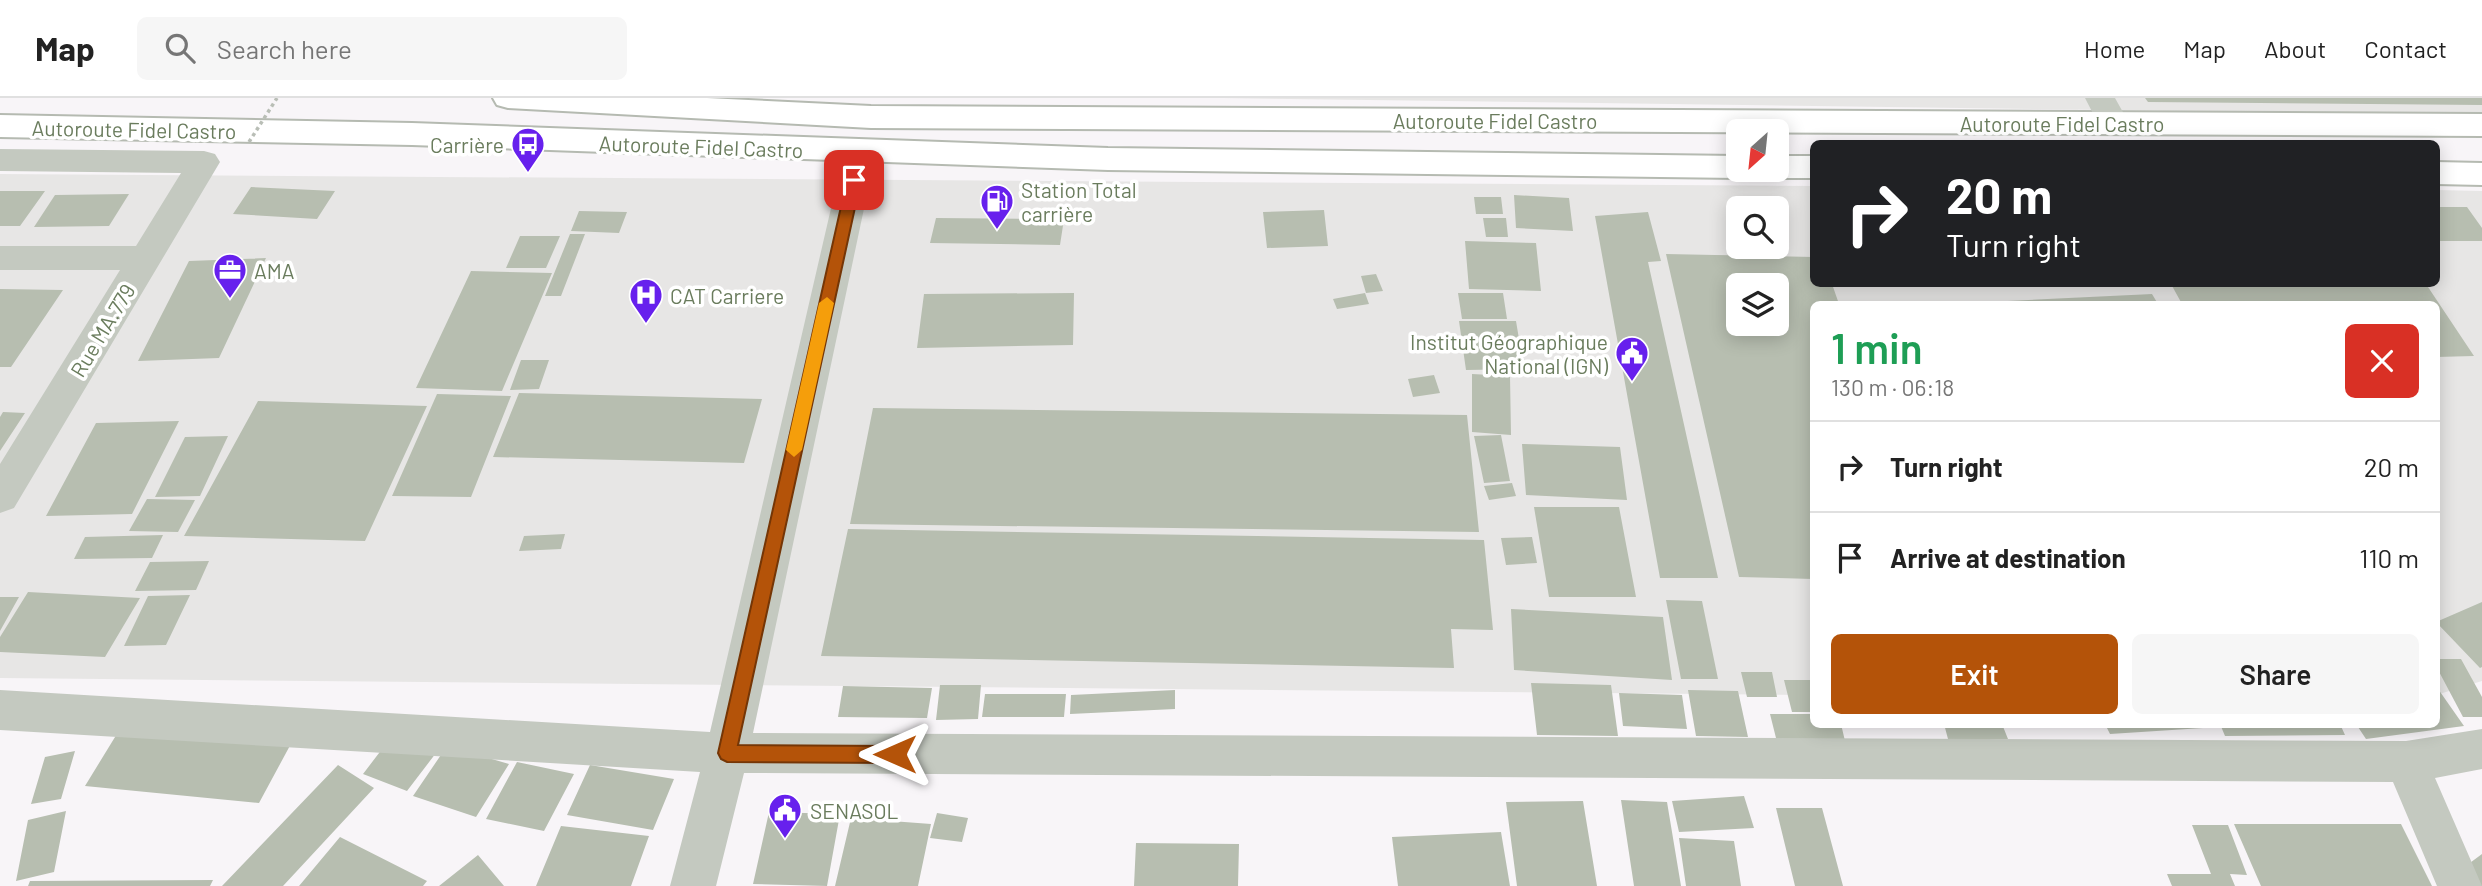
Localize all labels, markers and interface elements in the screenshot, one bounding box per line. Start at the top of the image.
search box [137,17,627,80]
text: Map [35,28,95,68]
icon: search [161,29,199,67]
text: Search here [217,33,352,64]
text: Home [2084,34,2145,63]
text: Map [2183,34,2226,63]
text: About [2264,34,2326,63]
text: Contact [2364,34,2447,63]
street label: Autoroute Fidel Castro [1393,108,1597,133]
street label: Autoroute Fidel Castro [1960,111,2164,136]
street label: Autoroute Fidel Castro [31,115,237,143]
north arrow [1726,119,1788,182]
map controls [1726,119,1789,336]
bus stop icon: Carrière [509,125,547,174]
street label: Autoroute Fidel Castro [598,130,804,162]
place label: Carrière [430,132,504,157]
pin [824,150,884,210]
icon: arrive [835,161,873,199]
text: 20 m [1946,165,2052,224]
icon: right [1831,168,1922,259]
place label: Station Total carrière [1021,177,1137,226]
fuel station icon: Station Total carrière [978,182,1016,231]
button: search [1726,196,1789,259]
text: Turn right [1946,225,2081,263]
office icon: AMA [211,251,249,300]
place label: AMA [254,258,295,283]
button: layers [1726,273,1789,336]
hospital icon: CAT Carriere [627,276,665,325]
street label: Rue MA.779 [65,279,139,381]
place label: CAT Carriere [670,283,784,308]
text: 1 min [1831,322,1923,372]
button: close [2345,324,2419,398]
place label: Institut Géographique National (IGN) [1410,329,1609,378]
public building icon: Institut Géographique National (IGN) [1613,334,1651,383]
text: 130 m · 06:18 [1831,373,1954,401]
icon: right [1831,448,1869,486]
text: Turn right [1890,451,2003,482]
text: 20 m [2364,451,2419,482]
icon: arrive [1831,539,1869,577]
text: Arrive at destination [1890,542,2126,573]
text: 110 m [2359,542,2419,573]
button: Exit [1831,634,2118,714]
button: Share [2132,634,2419,714]
position arrow [858,717,932,791]
public building icon: SENASOL [766,791,804,840]
place label: SENASOL [810,798,898,823]

